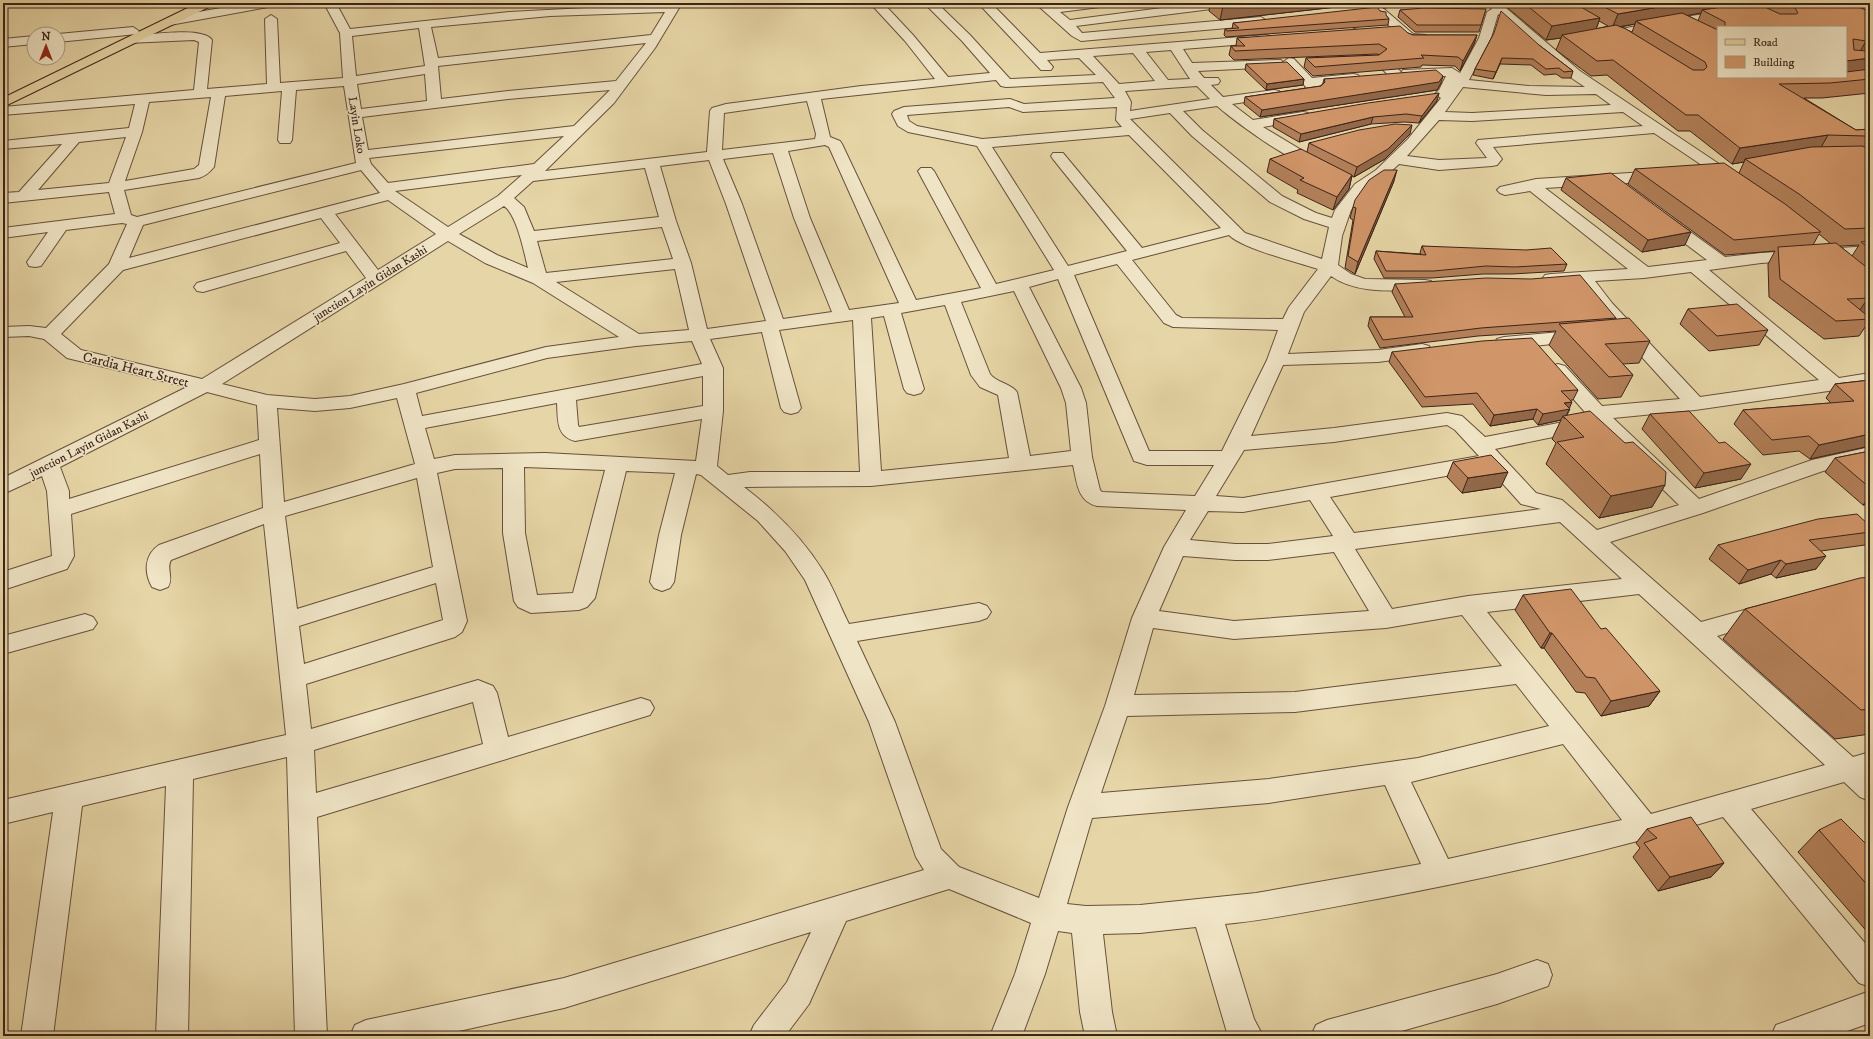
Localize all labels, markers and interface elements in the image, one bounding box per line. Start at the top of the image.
north arrow [26,26,66,66]
legend [1717,26,1847,78]
text: N [41,30,51,44]
text: Road [1753,35,1778,50]
text: Building [1753,55,1794,70]
street label: Layin Loko [345,96,368,155]
street label: junction Layin Gidan Kashi [309,242,430,326]
street label: Cardia Heart Street [81,348,191,392]
street label: junction Layin Gidan Kashi [26,408,151,482]

